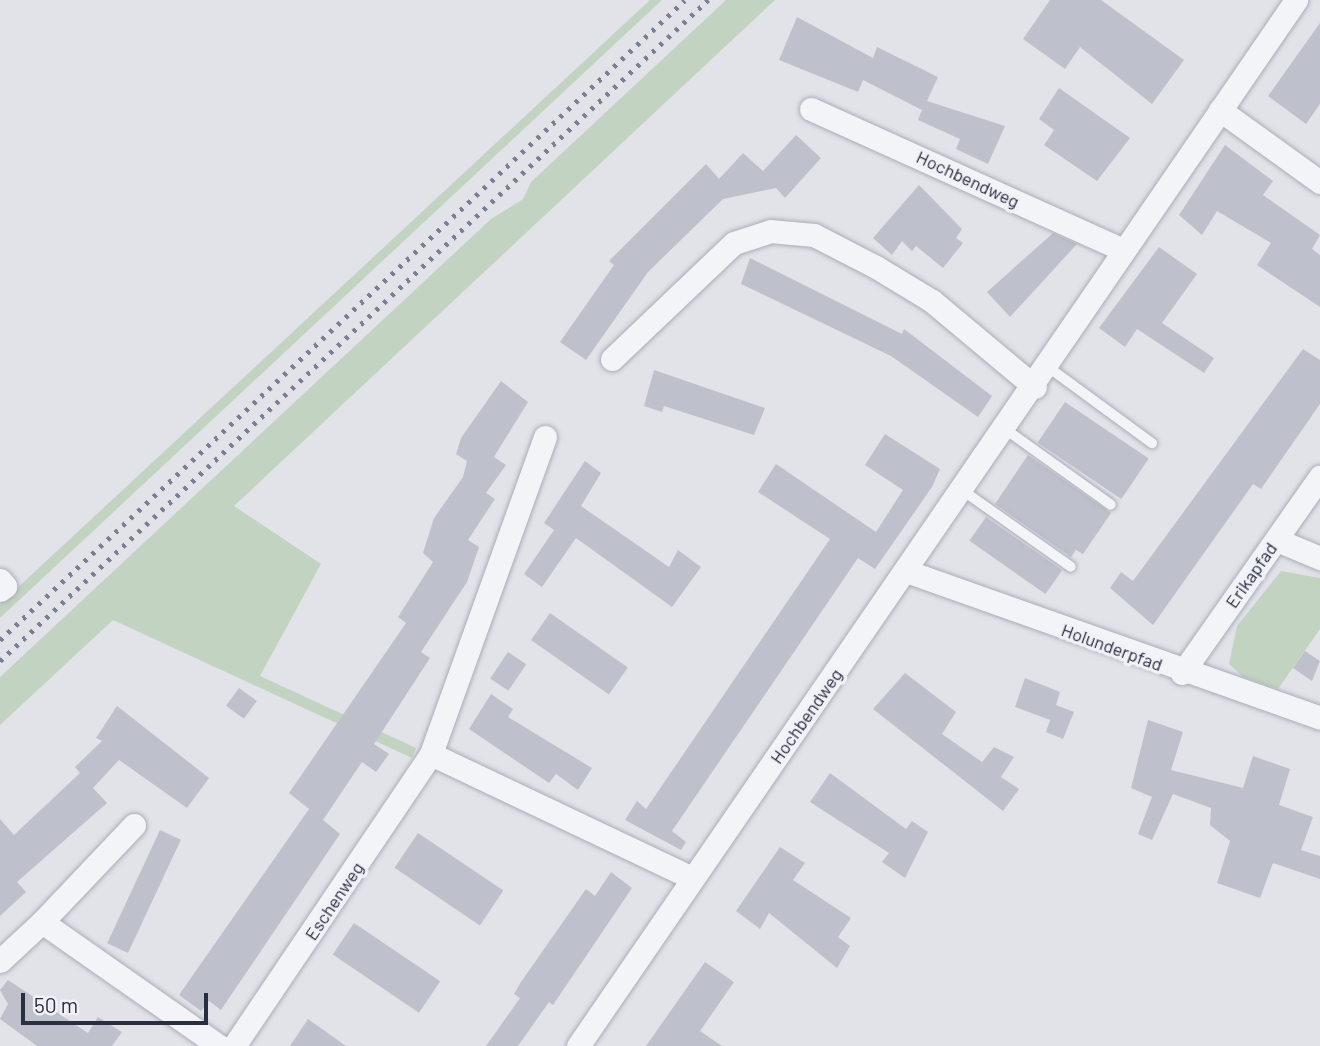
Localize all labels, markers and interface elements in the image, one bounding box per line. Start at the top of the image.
street label: Hochbendweg [913,146,1023,212]
street label: Erikapfad [1221,538,1281,612]
street label: Holunderpfad [1059,619,1165,675]
street label: Hochbendweg [765,664,847,768]
street label: Eschenweg [300,858,368,944]
scale bar [24,979,212,1023]
text: 50 m [34,992,78,1017]

